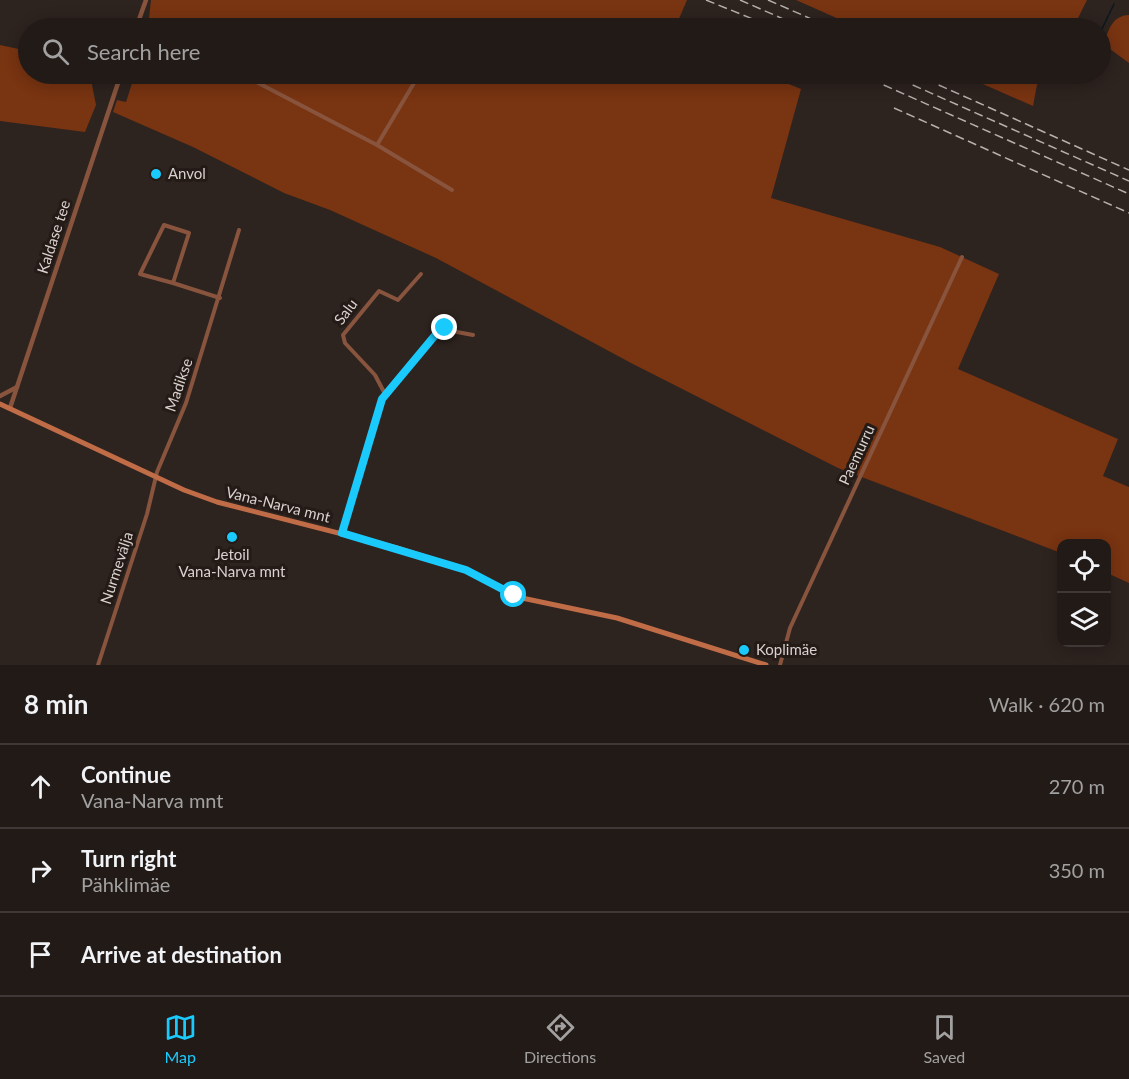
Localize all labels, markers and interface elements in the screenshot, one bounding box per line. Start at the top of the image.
search box [18,18,1111,84]
icon: search [39,35,72,68]
text: Search here [87,38,200,65]
place label: Anvol [168,164,206,182]
marker: Anvol [149,167,163,181]
street label: Kaldase tee [33,198,73,276]
street label: Salu [330,295,361,328]
route end [431,314,457,340]
street label: Madikse [161,356,196,414]
street label: Paemurru [834,422,878,487]
street label: Vana-Narva mnt [224,482,333,526]
street label: Nurmevälja [96,529,136,606]
marker: Jetoil Vana-Narva mnt [225,530,239,544]
map controls [1057,539,1111,647]
button: locate [1057,539,1111,593]
place label: Jetoil Vana-Narva mnt [179,545,286,580]
route start [500,581,526,607]
button: layers [1057,593,1111,647]
place label: Koplimäe [756,640,817,658]
marker: Koplimäe [737,643,751,657]
text: 8 min [24,688,88,720]
text: Walk · 620 m [989,692,1105,716]
text: Continue [81,761,171,788]
icon: ahead [24,770,57,803]
text: 270 m [1049,774,1105,798]
text: Vana-Narva mnt [81,788,224,812]
text: Turn right [81,845,176,872]
icon: right [24,854,57,887]
text: 350 m [1049,858,1105,882]
text: Pähklimäe [81,872,170,896]
icon: arrive [24,938,57,971]
text: Arrive at destination [81,941,282,968]
tab: Map [164,1011,197,1066]
tab: Directions [524,1011,596,1066]
tab: Saved [924,1011,965,1066]

